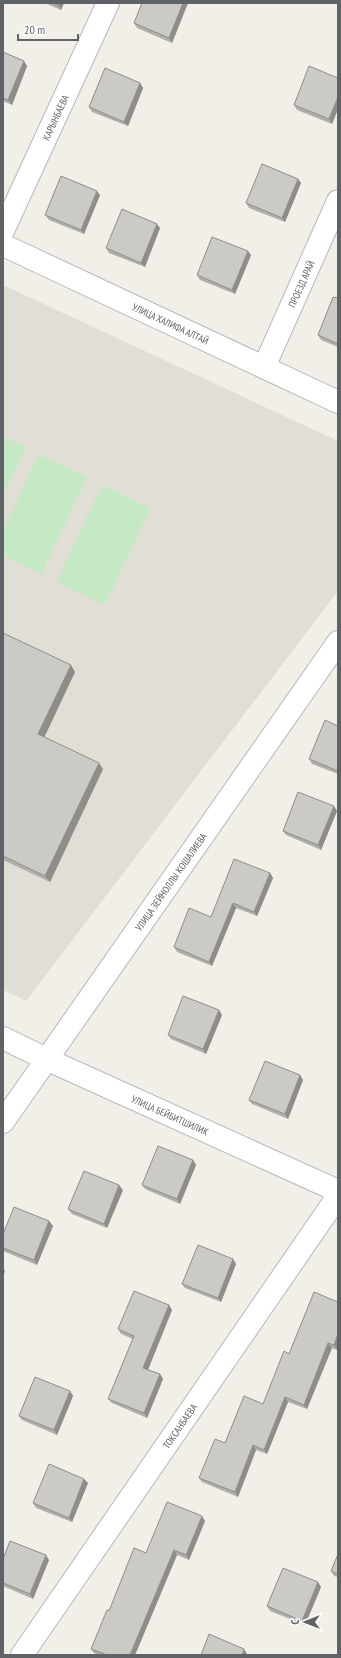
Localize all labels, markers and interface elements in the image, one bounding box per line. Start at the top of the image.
scale bar [18,16,78,42]
text: 20 m [24,22,45,37]
street label: КАРЫНБАЕВА [40,93,72,143]
street label: ПРОЕЗД АРАЙ [285,259,318,310]
street label: УЛИЦА ХАЛИФА АЛТАЙ [130,300,211,347]
street label: УЛИЦА ЗЕЙНОЛЛЫ КОШАЛИЕВА [132,830,210,934]
street label: УЛИЦА БЕЙБИТШИЛИК [129,1092,211,1139]
street label: ТОКСАНБАЕВА [160,1401,200,1451]
north arrow [285,1602,325,1642]
text: С [288,1619,302,1625]

